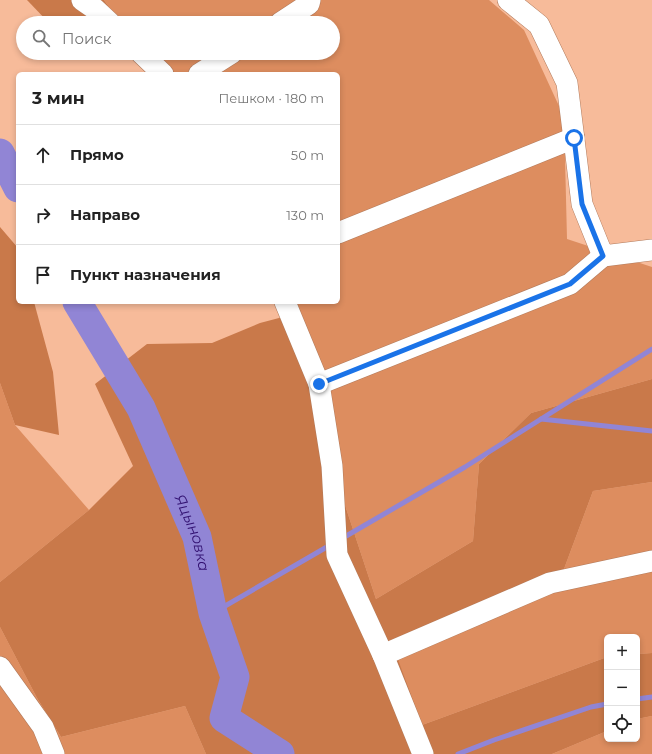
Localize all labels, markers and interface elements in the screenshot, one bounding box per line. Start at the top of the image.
search box [16,16,340,60]
icon: search [30,27,52,49]
text: Поиск [62,29,111,48]
text: 3 мин [32,88,85,108]
text: Пешком · 180 m [218,90,324,106]
route start [565,129,583,147]
icon: ahead [32,144,54,166]
text: Прямо [70,145,124,164]
text: 50 m [291,147,324,163]
icon: right [32,204,54,226]
text: Направо [70,205,140,224]
text: 130 m [286,207,324,223]
icon: arrive [32,264,54,286]
text: Пункт назначения [70,265,221,284]
route end [310,375,328,393]
water label: Яцыновка [171,491,214,573]
map controls [604,634,640,742]
button: + [604,634,640,670]
button: − [604,670,640,706]
button: locate [604,706,640,742]

